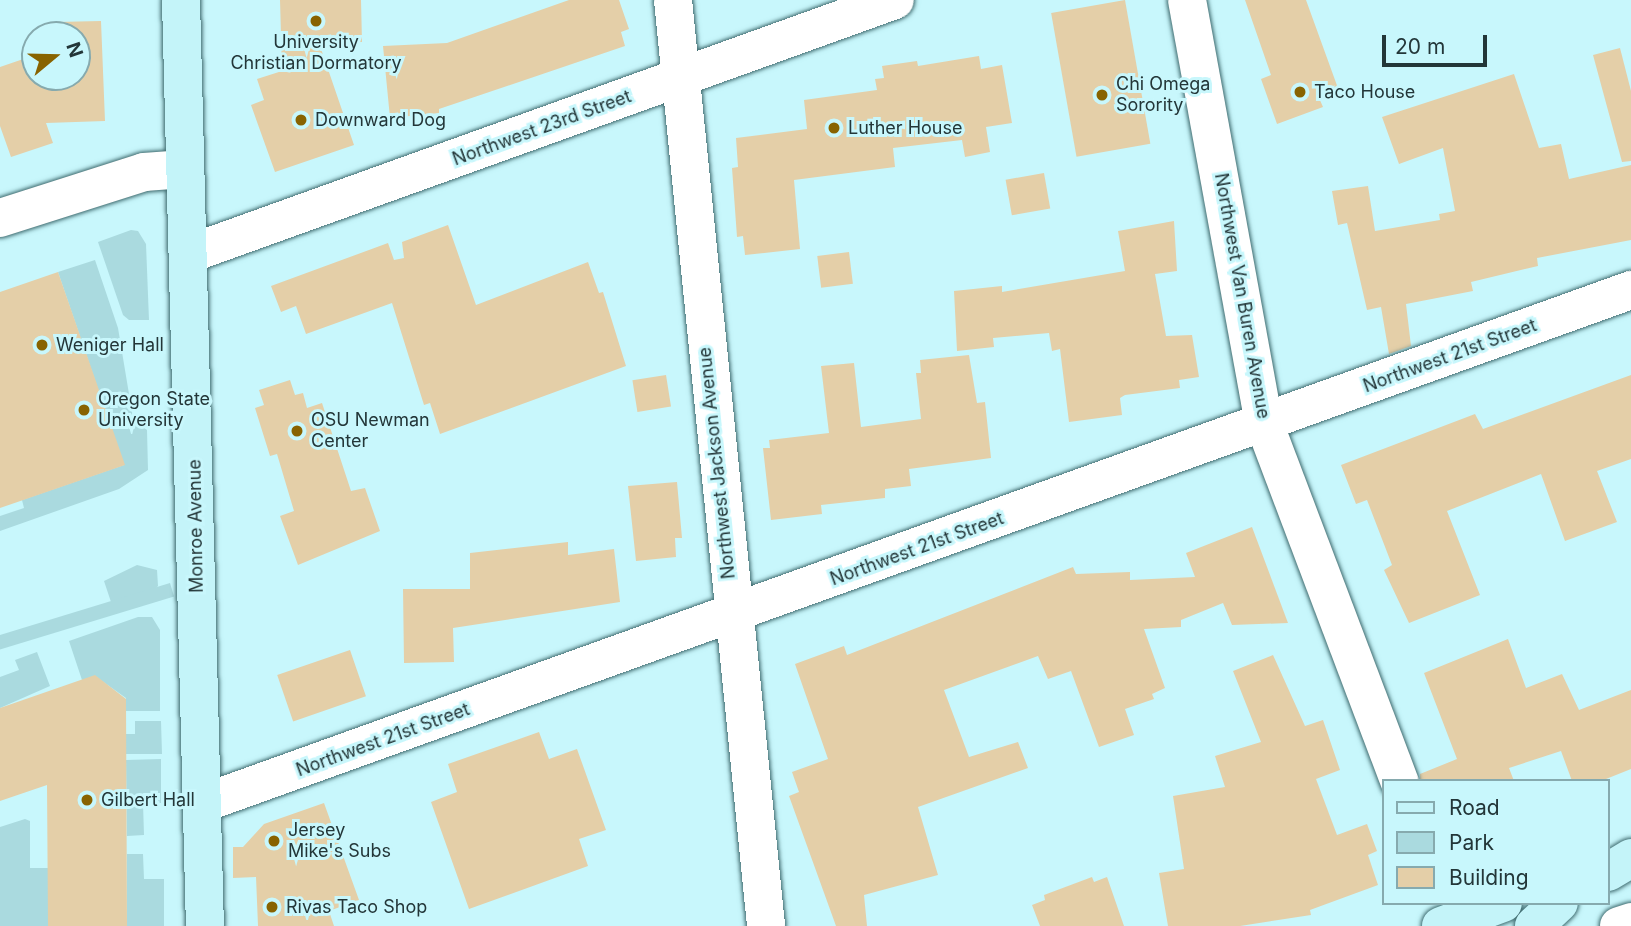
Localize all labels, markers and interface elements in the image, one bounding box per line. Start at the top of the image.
marker: University Christian Dormatory [308,13,324,29]
north arrow [21,21,91,91]
scale bar [1386,21,1491,65]
place label: University Christian Dormatory [230,32,402,74]
text: 20 m [1395,34,1445,59]
text: N [61,39,88,60]
place label: Chi Omega Sorority [1116,74,1210,116]
place label: Taco House [1314,81,1415,103]
marker: Taco House [1292,84,1308,100]
street label: Northwest 23rd Street [450,86,634,170]
marker: Chi Omega Sorority [1094,87,1110,103]
place label: Downward Dog [315,109,446,131]
marker: Downward Dog [293,112,309,128]
place label: Luther House [848,117,962,139]
marker: Luther House [826,120,842,136]
street label: Northwest Van Buren Avenue [1210,172,1274,420]
street label: Northwest 21st Street [1360,315,1540,397]
place label: Weniger Hall [56,334,164,356]
marker: Weniger Hall [34,337,50,353]
street label: Northwest Jackson Avenue [694,346,740,580]
place label: Oregon State University [98,389,210,432]
marker: Oregon State University [76,402,92,418]
place label: OSU Newman Center [311,410,430,452]
marker: OSU Newman Center [289,423,305,439]
street label: Monroe Avenue [184,459,208,593]
street label: Northwest 21st Street [827,508,1007,590]
street label: Northwest 21st Street [293,699,473,781]
legend [1382,779,1610,905]
place label: Gilbert Hall [101,789,195,811]
marker: Gilbert Hall [79,792,95,808]
text: Road [1449,795,1500,820]
place label: Jersey Mike's Subs [288,820,391,862]
text: Park [1449,830,1494,855]
marker: Jersey Mike's Subs [266,833,282,849]
text: Building [1449,865,1529,890]
place label: Rivas Taco Shop [286,896,427,918]
marker: Rivas Taco Shop [264,899,280,915]

